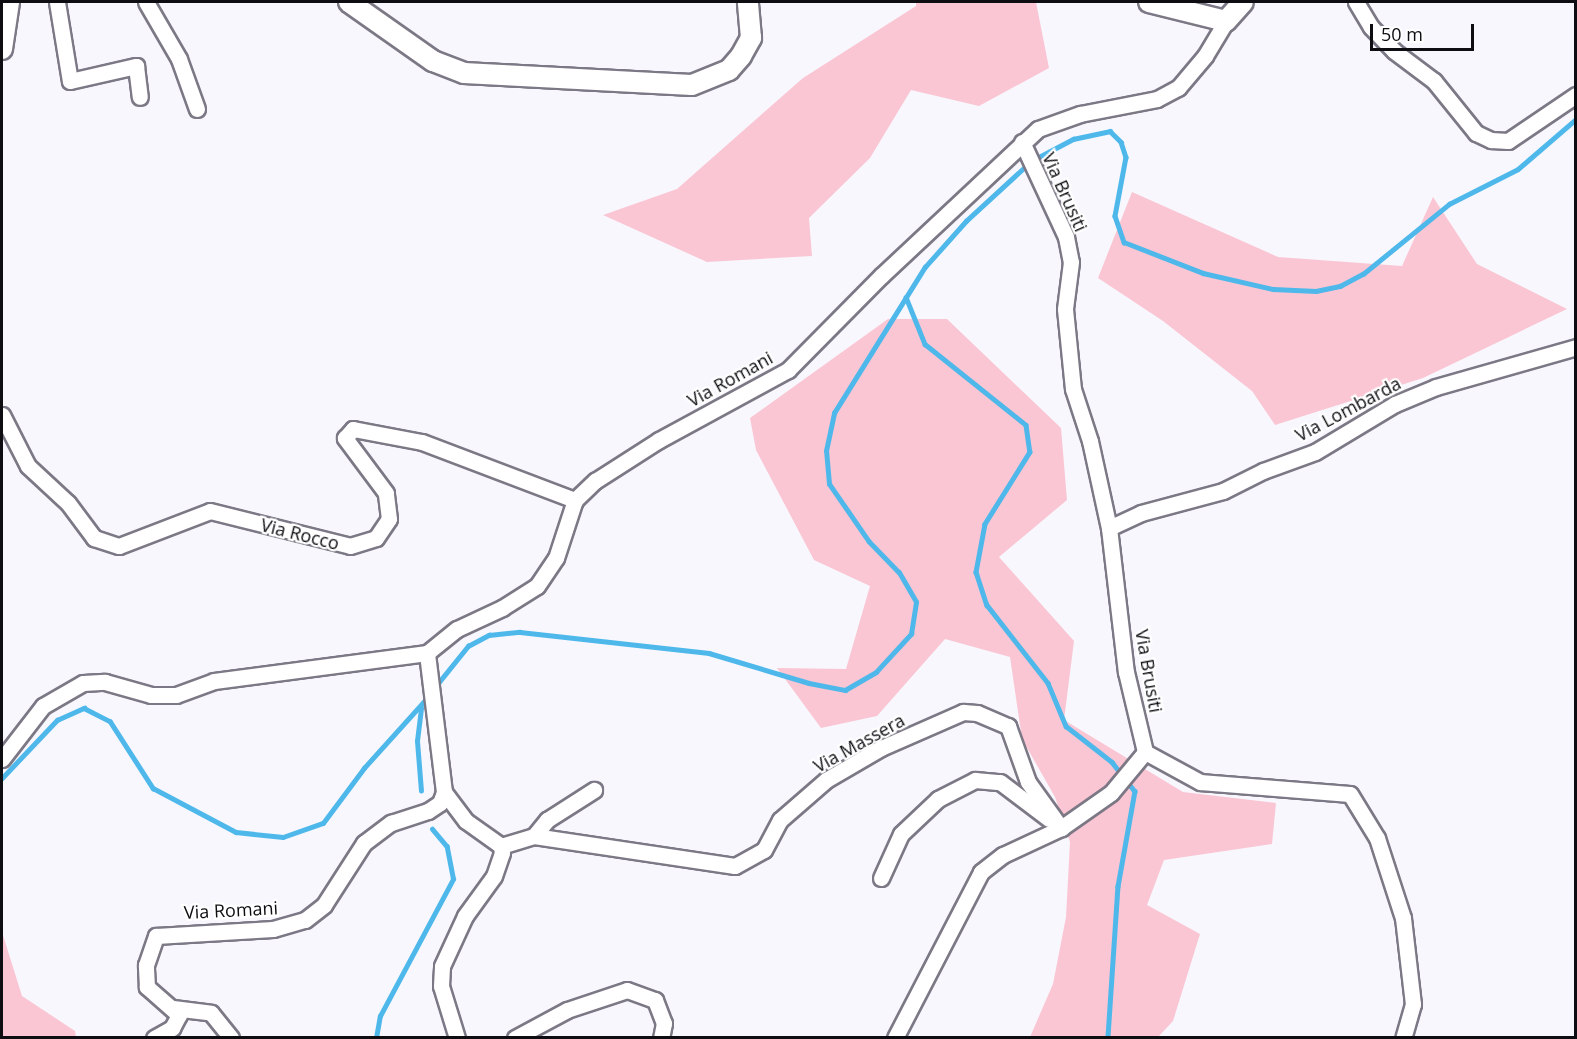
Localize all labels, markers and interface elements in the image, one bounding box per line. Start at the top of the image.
scale bar [1373,12,1476,50]
text: 50 m [1381,22,1423,46]
street label: Via Brusiti [1038,149,1092,235]
street label: Via Romani [684,347,776,411]
street label: Via Lombarda [1292,372,1404,446]
street label: Via Rocco [259,514,341,554]
street label: Via Brusiti [1131,628,1167,714]
street label: Via Massera [810,709,908,777]
street label: Via Romani [183,897,279,923]

